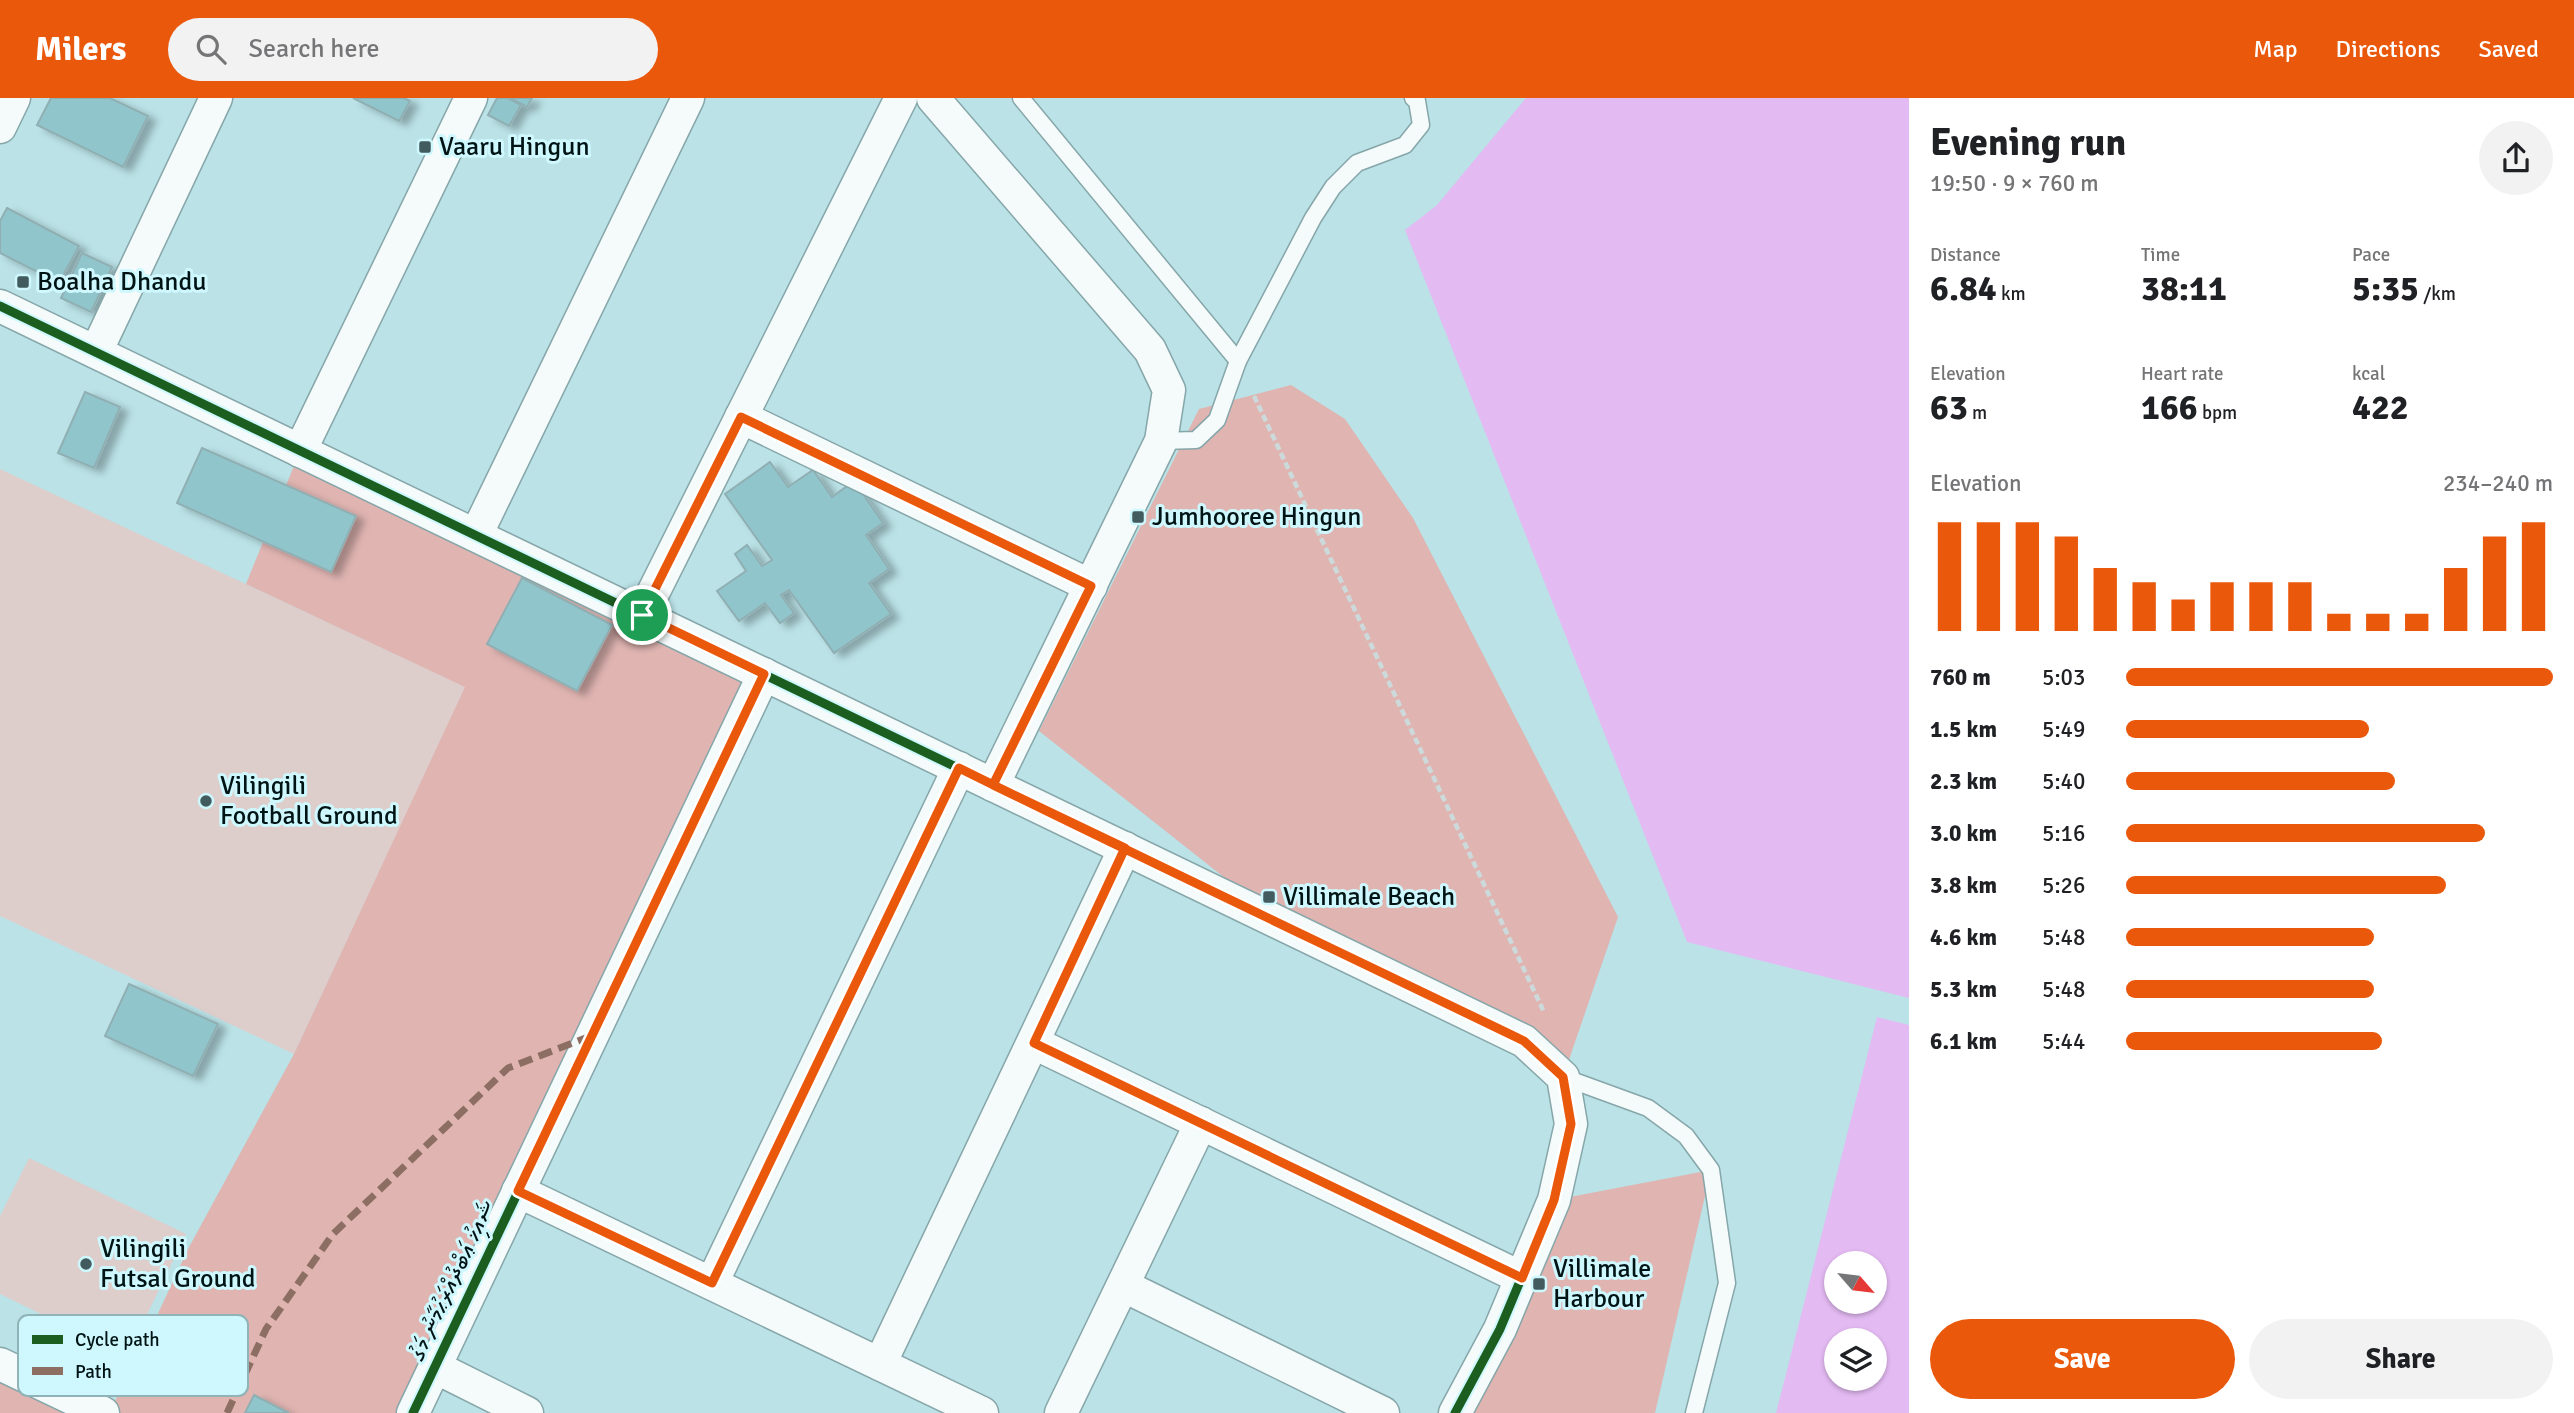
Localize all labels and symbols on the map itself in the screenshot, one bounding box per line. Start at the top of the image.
place label: Vaaru Hingun [439,131,590,163]
marker: Vaaru Hingun [417,139,433,155]
place label: Boalha Dhandu [37,266,207,298]
marker: Boalha Dhandu [15,274,31,290]
place label: Jumhooree Hingun [1152,501,1362,533]
marker: Jumhooree Hingun [1130,509,1146,525]
pin [612,585,672,645]
place label: Vilingili Football Ground [220,770,398,832]
marker: Vilingili Football Ground [198,793,214,809]
place label: Villimale Beach [1283,881,1455,913]
marker: Villimale Beach [1261,889,1277,905]
street label: ޝައިިޚު ޢަބްދުއްރަޙުމާނު މަގު [401,1195,503,1367]
place label: Vilingili Futsal Ground [100,1233,256,1295]
north arrow [1824,1251,1886,1314]
place label: Villimale Harbour [1553,1253,1651,1315]
marker: Vilingili Futsal Ground [78,1256,94,1272]
marker: Villimale Harbour [1531,1276,1547,1292]
legend [18,1315,248,1396]
text: Cycle path [75,1328,160,1352]
text: Path [75,1360,112,1384]

